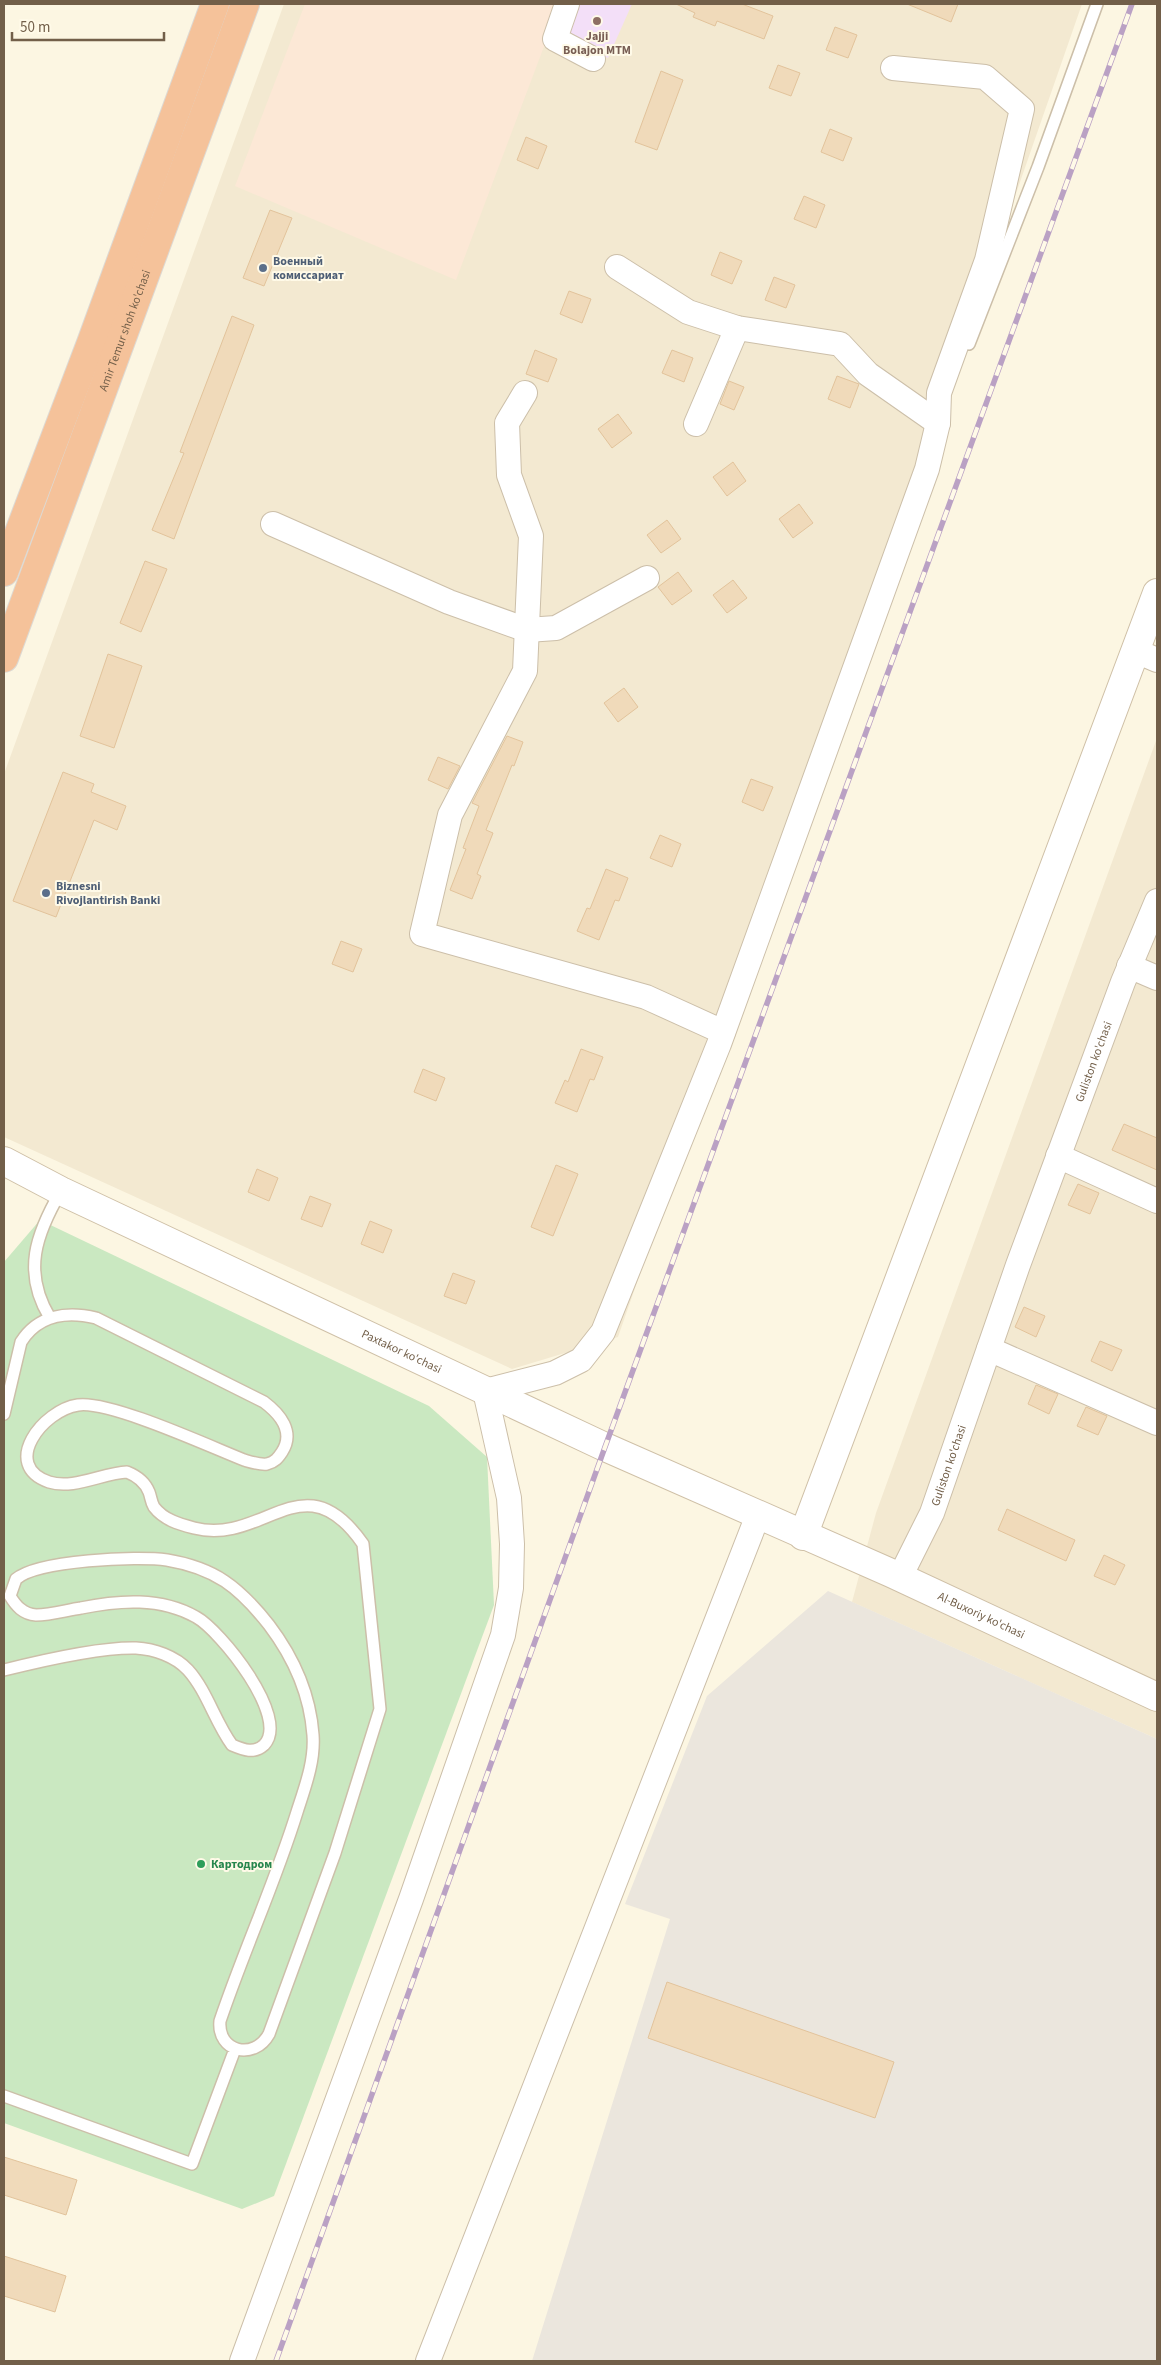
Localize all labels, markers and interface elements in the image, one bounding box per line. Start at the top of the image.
scale bar [12,10,165,42]
marker: Jajji Bolajon MTM [591,15,603,27]
text: 50 m [20,17,50,38]
place label: Jajji Bolajon MTM [563,28,631,59]
place label: Военный комиссариат [273,253,344,284]
marker: Военный комиссариат [257,262,269,274]
street label: Amir Temur shoh ko'chasi [95,267,155,394]
place label: Biznesni Rivojlantirish Banki [56,878,160,909]
marker: Biznesni Rivojlantirish Banki [40,887,52,899]
street label: Guliston ko'chasi [1071,1019,1116,1104]
street label: Paxtakor ko'chasi [359,1325,445,1378]
street label: Guliston ko'chasi [927,1422,970,1508]
street label: Al-Buxoriy ko'chasi [935,1588,1028,1643]
place label: Картодром [211,1856,272,1873]
marker: Картодром [195,1858,207,1870]

